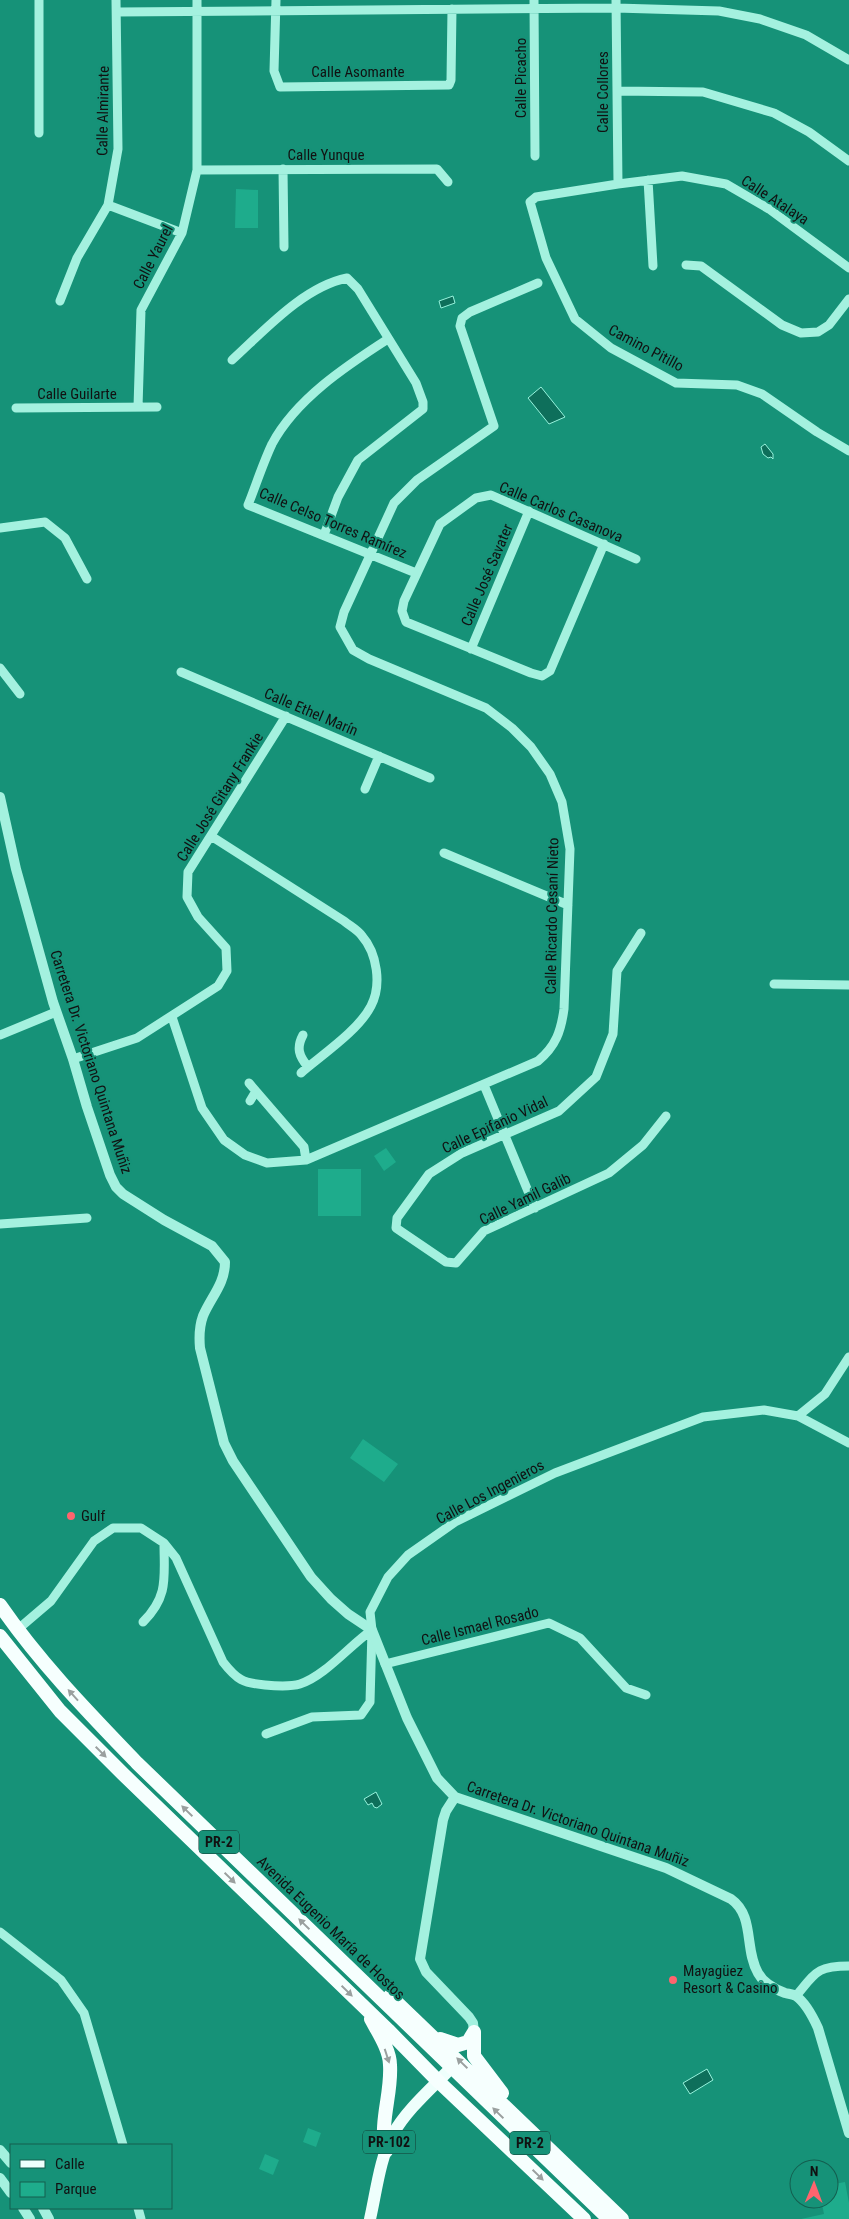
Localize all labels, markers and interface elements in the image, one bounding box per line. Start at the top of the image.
street label: Calle Picacho [512,38,530,118]
street label: Calle Collores [594,51,612,133]
street label: Calle Asomante [311,63,405,81]
street label: Calle Almirante [93,66,113,156]
street label: Calle Yunque [288,146,364,164]
street label: Calle Atalaya [738,171,812,229]
street label: Calle Yaurel [129,222,177,292]
street label: Camino Pitillo [605,321,687,375]
street label: Calle Guilarte [37,385,117,403]
street label: Calle Carlos Casanova [497,478,625,546]
street label: Calle Celso Torres Ramírez [257,484,409,562]
street label: Calle José Savater [457,521,517,629]
street label: Calle Ethel Marín [261,684,361,740]
street label: Calle José Gitany Frankie [173,729,267,865]
street label: Calle Ricardo Cesaní Nieto [542,837,562,995]
street label: Carretera Dr. Victoriano Quintana Muñiz [46,948,136,1176]
street label: Calle Epifanio Vidal [439,1093,551,1157]
street label: Calle Yamil Galib [476,1169,574,1229]
street label: Calle Los Ingenieros [433,1456,547,1528]
place label: Gulf [81,1507,106,1525]
marker: Gulf [65,1510,77,1522]
street label: Calle Ismael Rosado [419,1603,541,1649]
one-way arrow [67,1690,79,1702]
one-way arrow [95,1746,107,1758]
street label: Carretera Dr. Victoriano Quintana Muñiz [464,1777,692,1871]
one-way arrow [181,1805,193,1817]
road number: PR-2 [199,1830,239,1854]
street label: Avenida Eugenio María de Hostos [253,1853,409,2004]
one-way arrow [224,1871,236,1883]
one-way arrow [298,1918,310,1930]
place label: Mayagüez Resort & Casino [683,1962,778,1997]
marker: Mayagüez Resort & Casino [667,1974,679,1986]
one-way arrow [340,1984,352,1996]
one-way arrow [384,2048,392,2063]
one-way arrow [456,2057,468,2069]
one-way arrow [492,2107,504,2119]
road number: PR-102 [363,2130,415,2154]
road number: PR-2 [510,2132,550,2154]
legend [10,2144,172,2209]
text: Calle [55,2155,85,2173]
north arrow [789,2159,839,2209]
text: N [810,2163,819,2179]
one-way arrow [531,2169,543,2181]
text: Parque [55,2180,97,2198]

